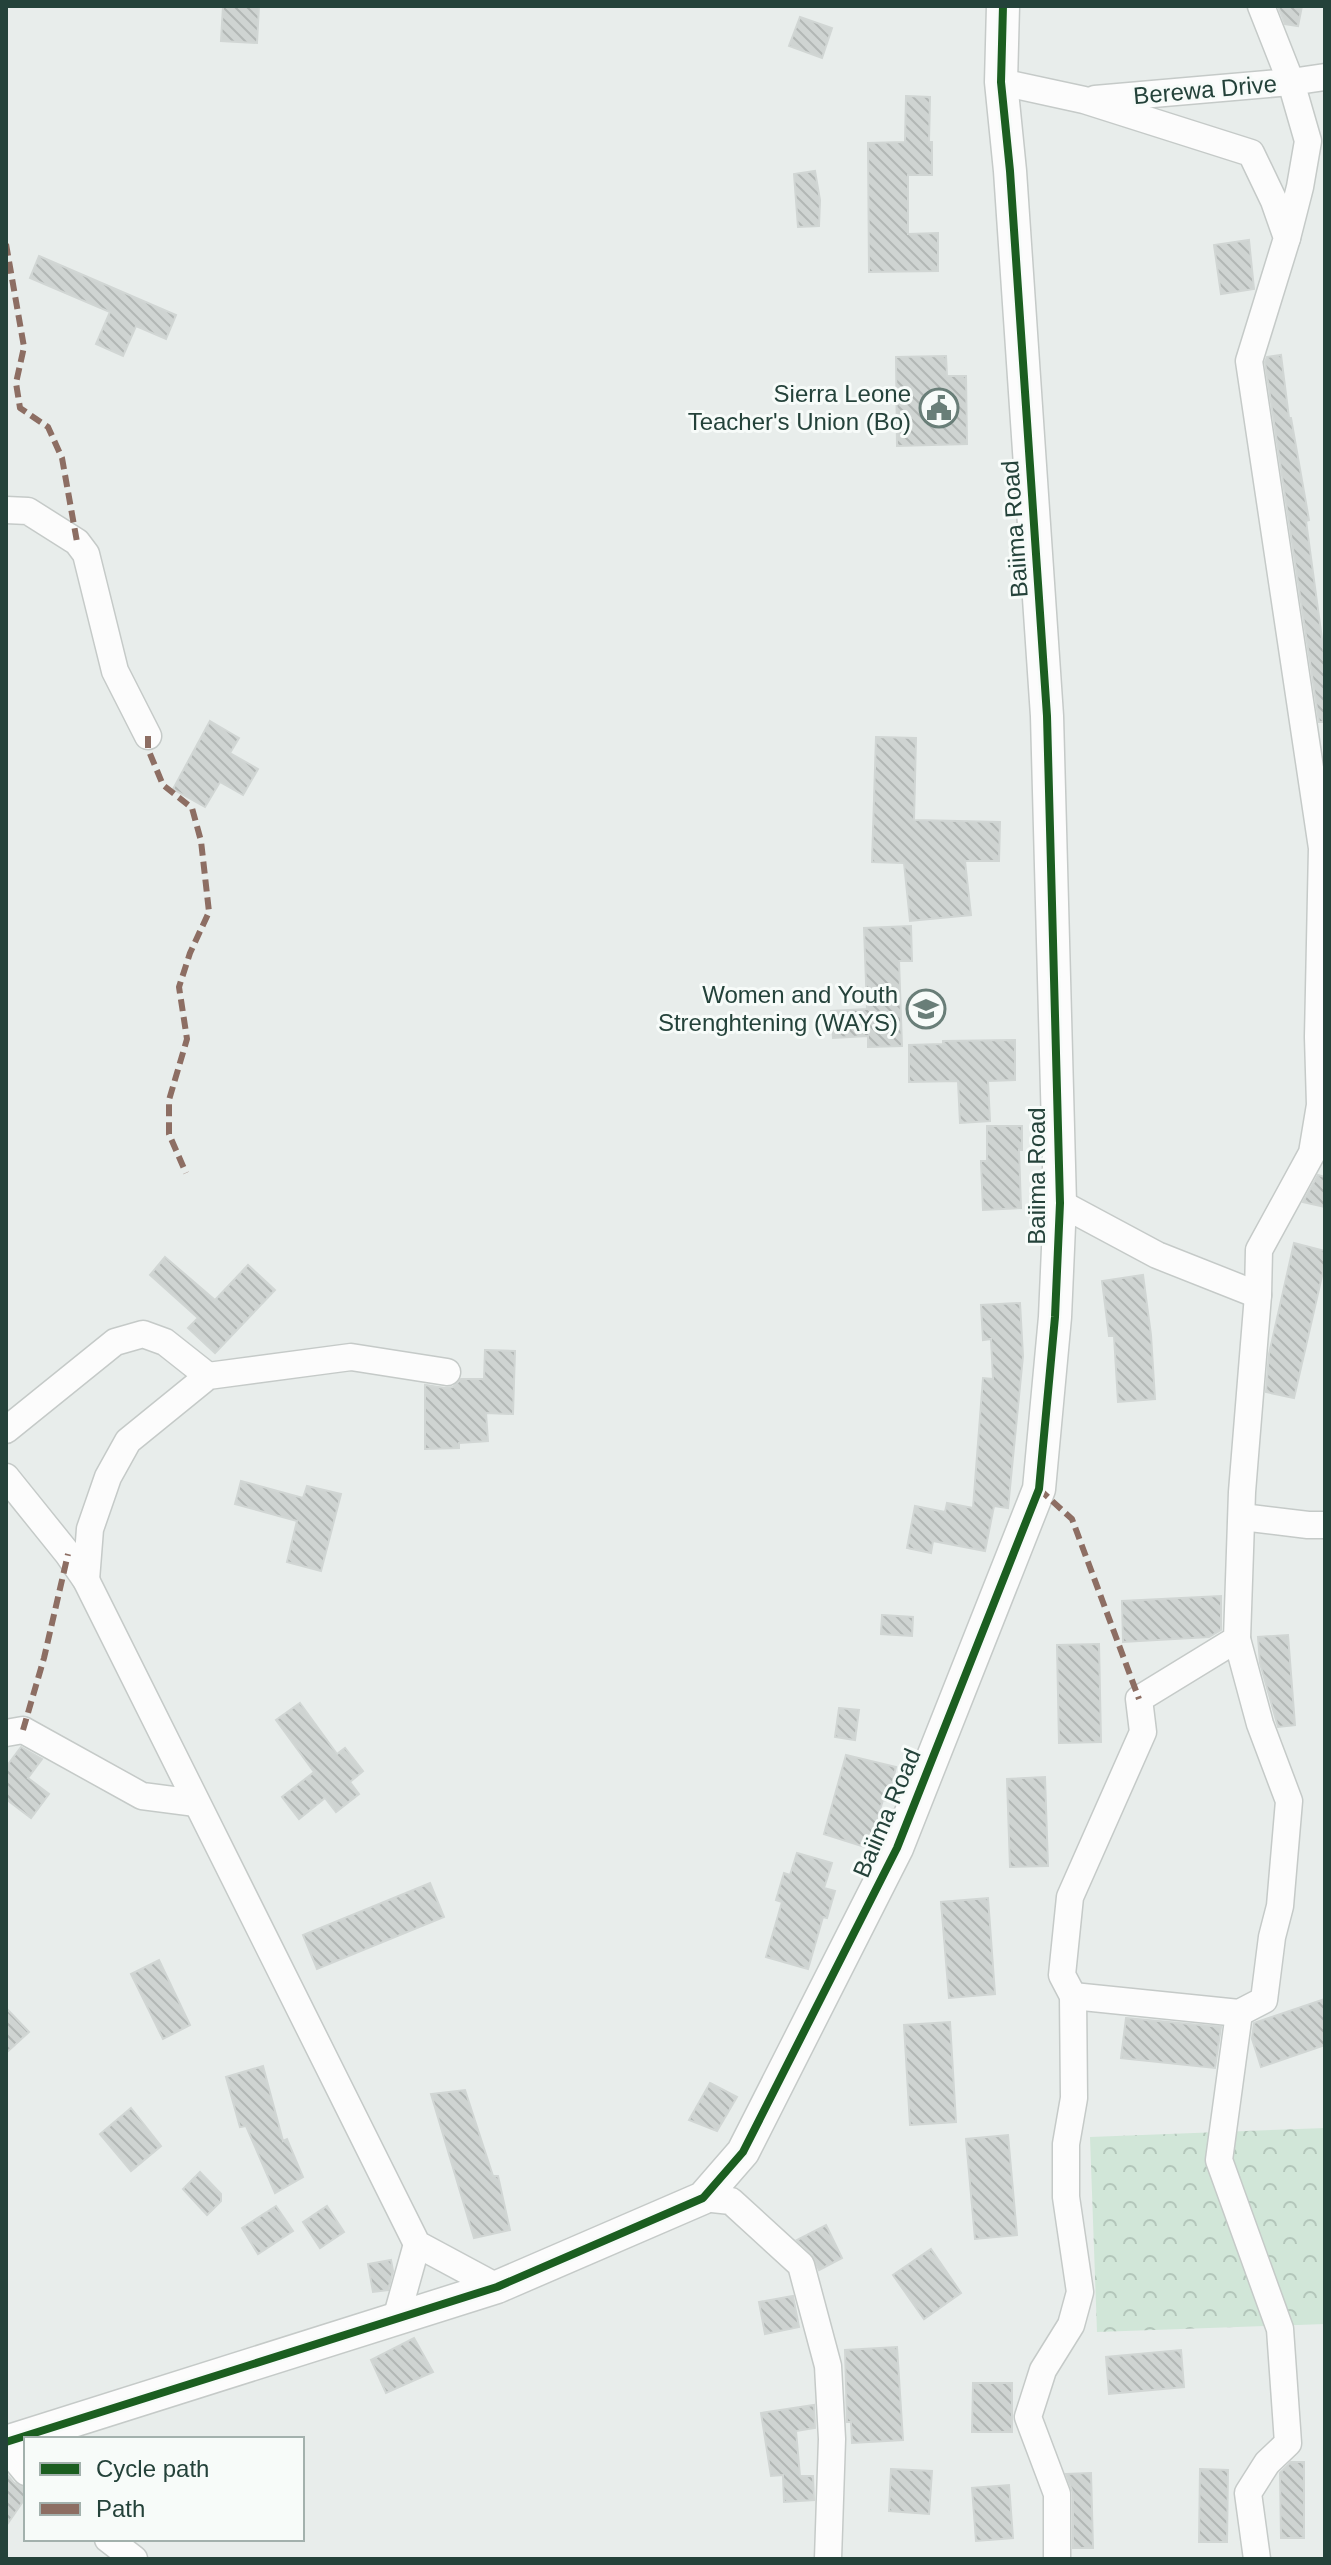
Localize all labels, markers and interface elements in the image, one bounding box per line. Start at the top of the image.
street label: Berewa Drive [1132,70,1278,109]
place label: Sierra Leone Teacher's Union (Bo) [688,380,911,435]
public building icon: Sierra Leone Teacher's Union (Bo) [918,387,960,429]
street label: Baiima Road [996,460,1033,599]
place label: Women and Youth Strenghtening (WAYS) [658,981,898,1036]
school or university icon: Women and Youth Strenghtening (WAYS) [905,988,947,1030]
street label: Baiima Road [1023,1107,1050,1245]
street label: Baiima Road [847,1744,926,1881]
legend [24,2437,304,2541]
text: Cycle path [96,2455,209,2482]
text: Path [96,2495,145,2522]

